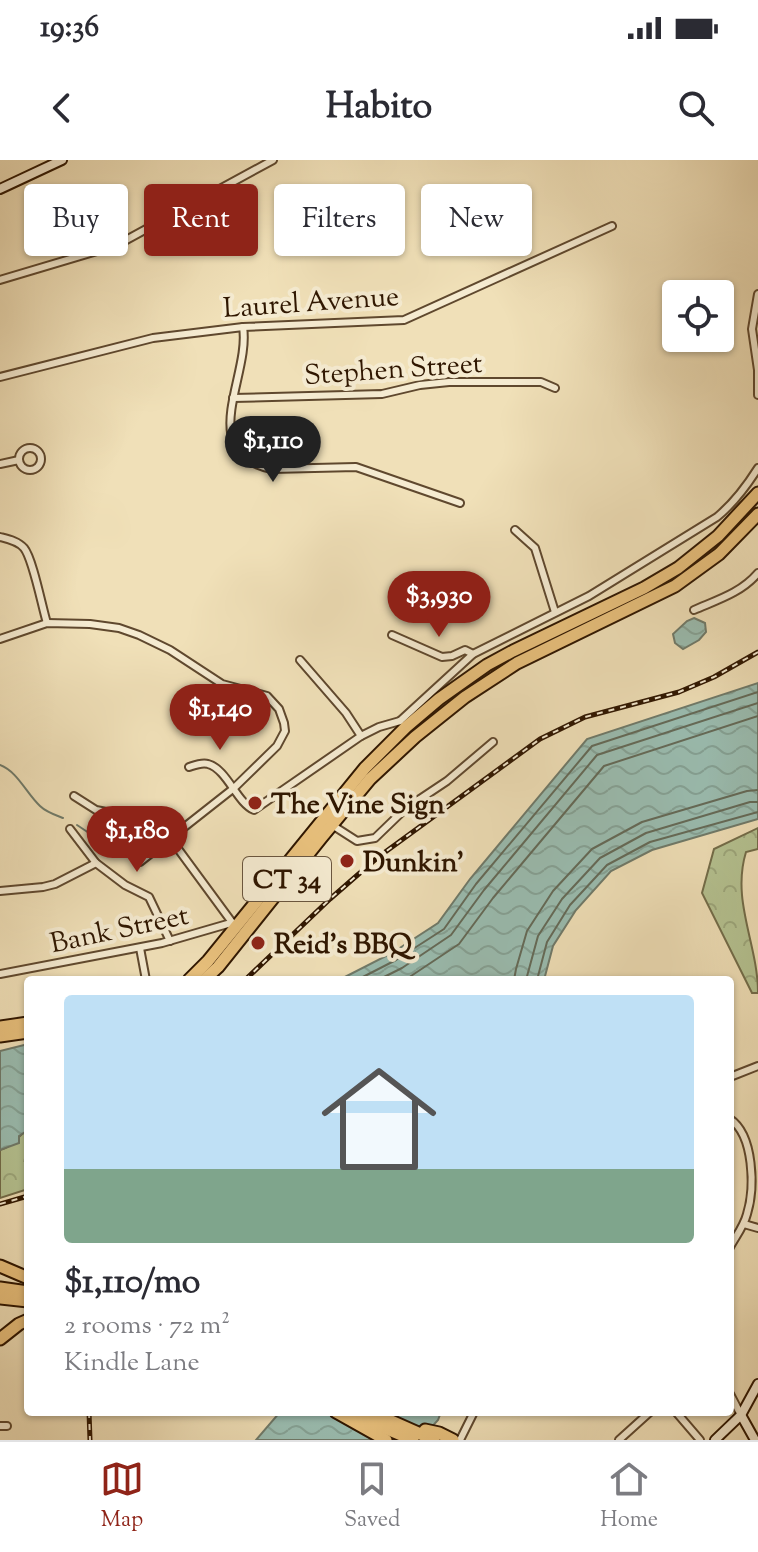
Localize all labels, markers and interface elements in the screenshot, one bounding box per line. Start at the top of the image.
text: 19:36 [40,7,99,50]
text: Habito [326,82,432,134]
icon: back [40,86,84,130]
icon: search [674,86,718,130]
chip: Buy [24,184,128,256]
chip: Rent [144,184,258,256]
chip: Filters [274,184,405,256]
chip: New [421,184,532,256]
street label: Laurel Avenue [222,278,401,330]
map controls [662,280,734,352]
button: locate [662,280,734,352]
street label: Stephen Street [303,345,484,397]
pin: $1,110 [208,416,338,484]
text: $1,110 [243,423,303,460]
pin: $3,930 [374,571,504,639]
text: $3,930 [405,578,473,615]
pin: $1,140 [155,684,285,752]
text: $1,140 [188,691,252,728]
place label: The Vine Sign [271,786,445,826]
marker: The Vine Sign [246,794,264,812]
pin: $1,180 [72,806,202,874]
text: $1,180 [105,813,169,850]
place label: Dunkin' [363,844,464,884]
marker: Dunkin' [338,852,356,870]
road number: CT 34 [243,857,331,901]
street label: Bank Street [47,897,193,965]
place label: Reid's BBQ [274,926,415,966]
marker: Reid's BBQ [249,934,267,952]
icon: home [307,1047,451,1191]
text: $1,110/mo [64,1259,200,1308]
text: 2 rooms · 72 m² [64,1308,230,1345]
text: Kindle Lane [64,1345,200,1382]
tab: Map [100,1457,144,1537]
tab: Saved [344,1457,400,1537]
tab: Home [600,1457,658,1537]

